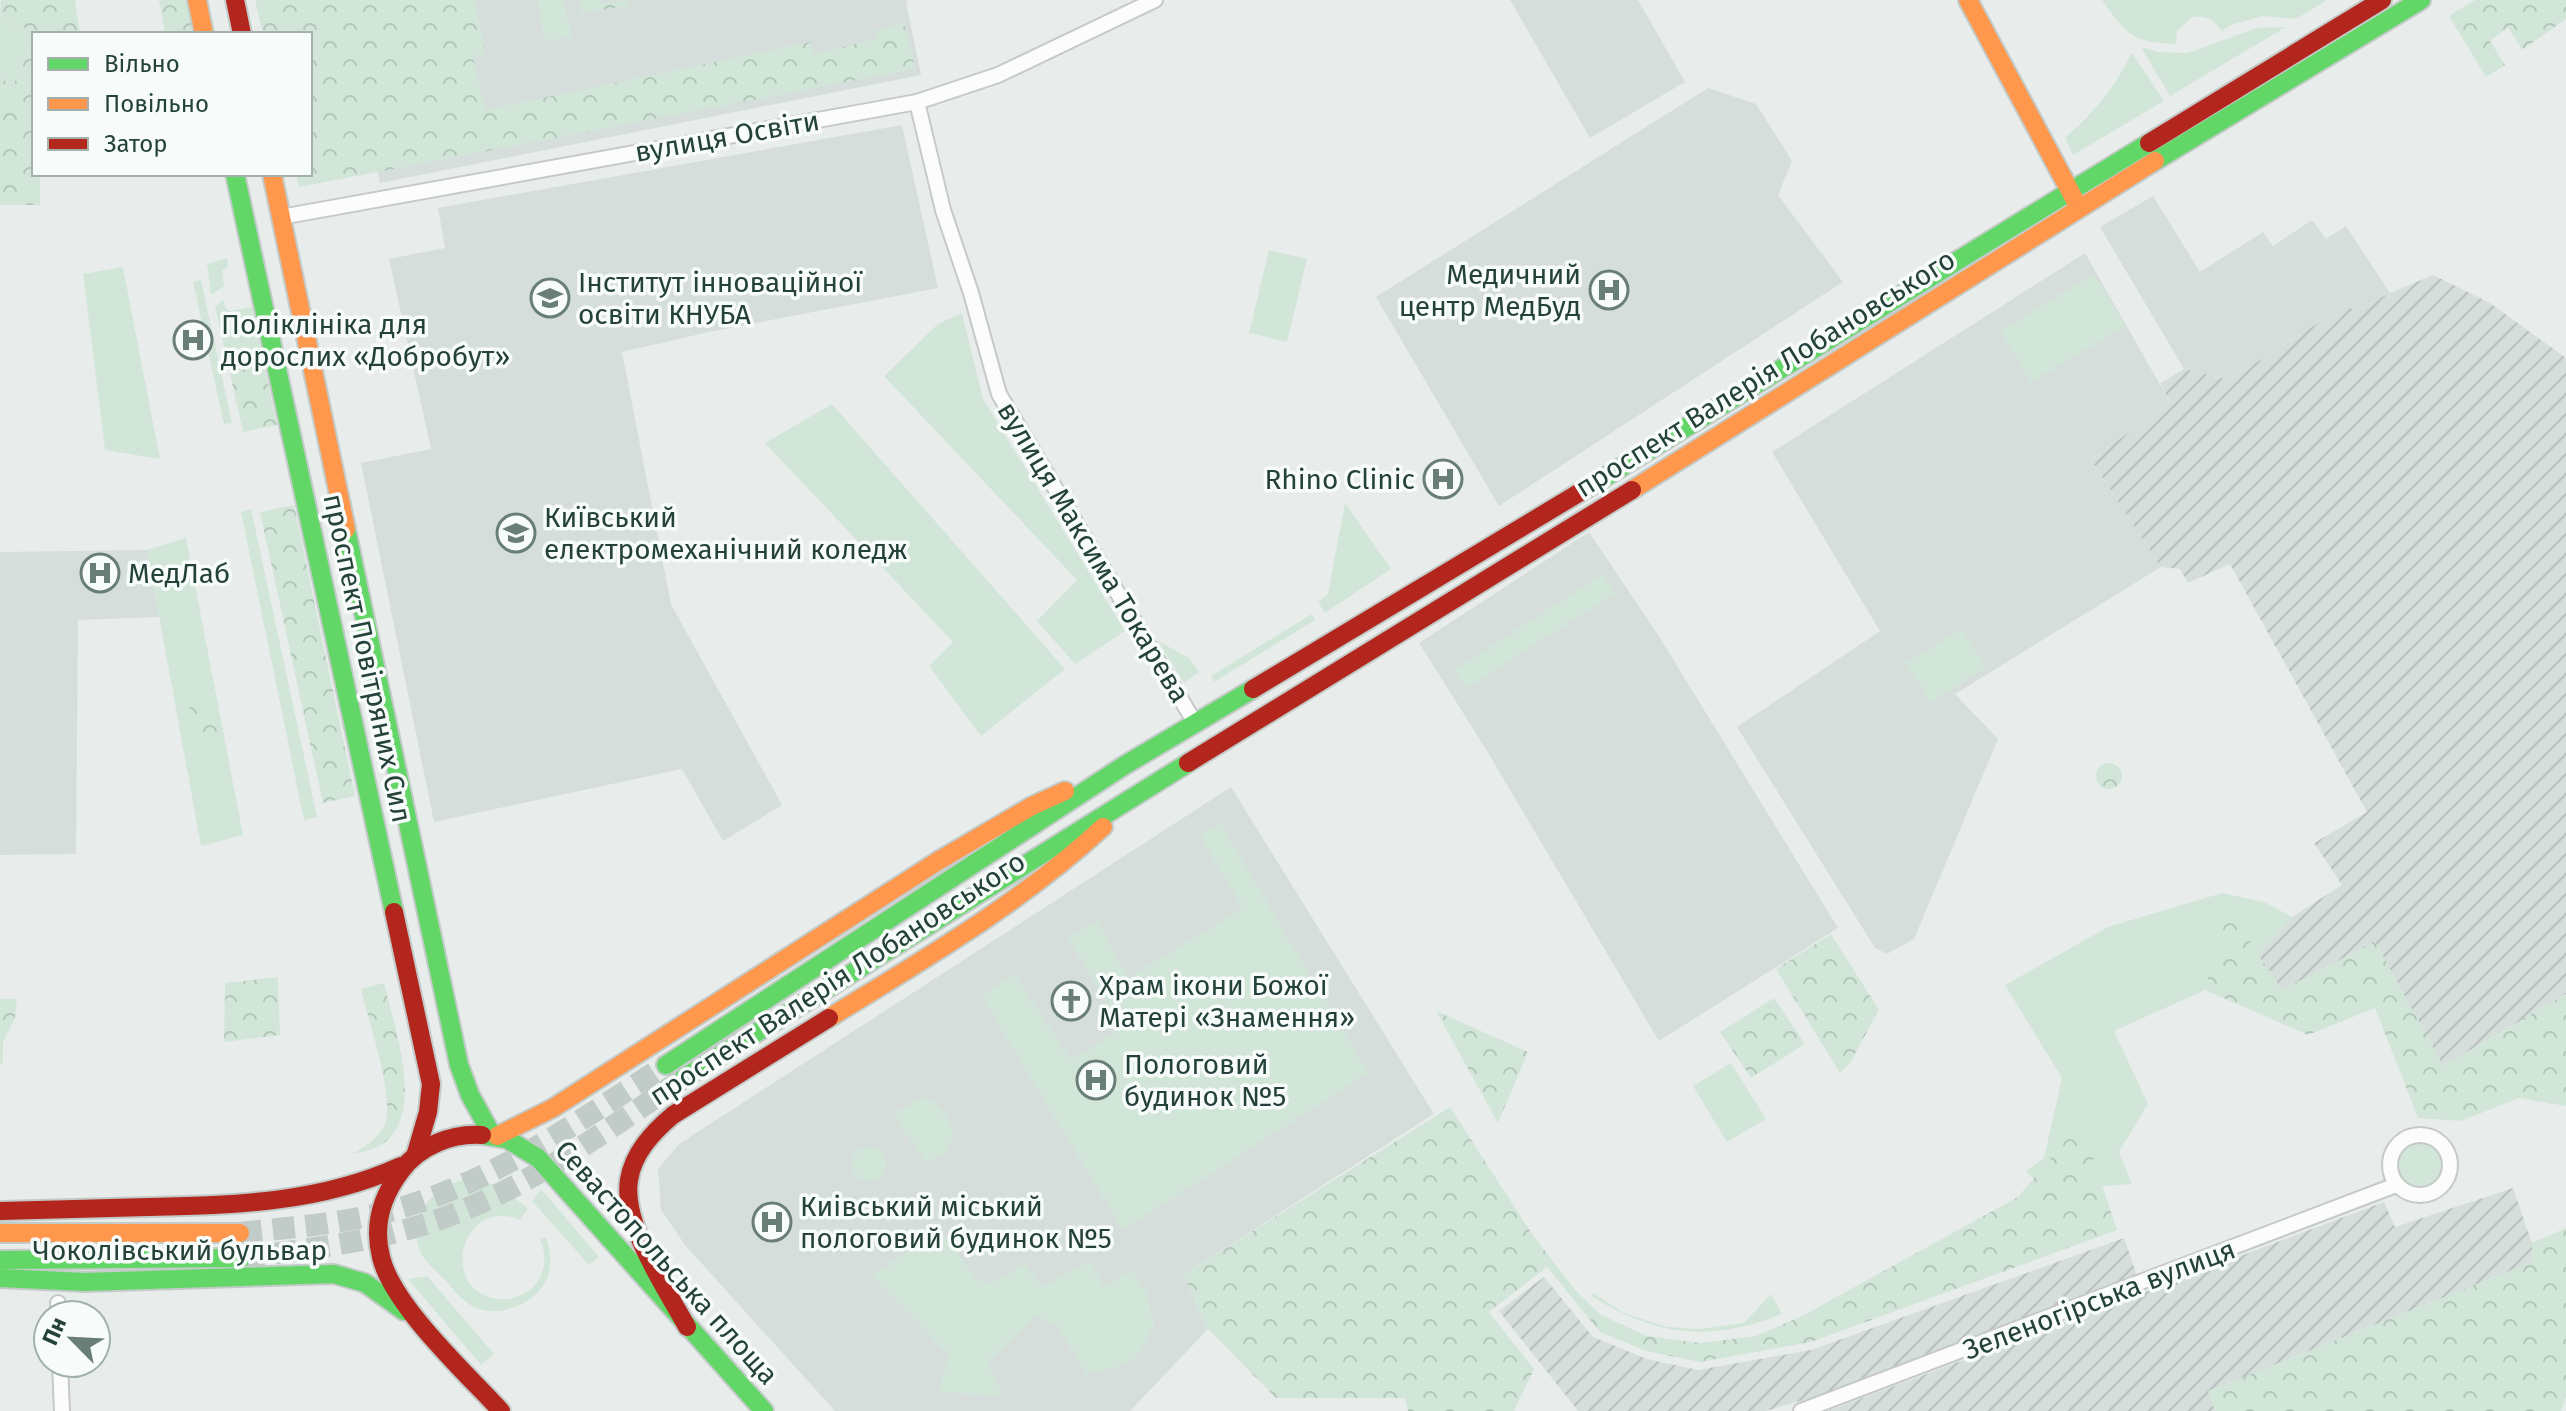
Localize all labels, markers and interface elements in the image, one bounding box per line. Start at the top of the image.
legend [32,32,312,176]
text: Вільно [104,50,180,78]
text: Повільно [104,90,209,118]
street label: вулиця Освіти [632,104,822,169]
text: Затор [104,130,168,158]
street label: проспект Валерія Лобановського [1570,243,1961,504]
place label: Медичний центр МедБуд [1399,258,1581,323]
place label: Інститут інноваційної освіти КНУБА [578,266,863,331]
hospital icon: Медичний центр МедБуд [1588,269,1630,311]
school or university icon: Інститут інноваційної освіти КНУБА [529,277,571,319]
place label: Поліклініка для дорослих «Добробут» [221,308,510,373]
hospital icon: Поліклініка для дорослих «Добробут» [172,319,214,361]
street label: вулиця Максима Токарева [991,396,1197,709]
hospital icon: Rhino Clinic [1422,458,1464,500]
place label: Rhino Clinic [1264,463,1415,496]
street label: проспект Повітряних Сил [317,491,418,825]
place label: Київський електромеханічний коледж [544,501,908,566]
school or university icon: Київський електромеханічний коледж [495,512,537,554]
hospital icon: МедЛаб [79,552,121,594]
place label: МедЛаб [128,557,230,590]
street label: проспект Валерія Лобановського [643,844,1031,1112]
place label: Храм ікони Божої Матері «Знамення» [1099,969,1355,1034]
church icon: Храм ікони Божої Матері «Знамення» [1050,980,1092,1022]
place label: Пологовий будинок №5 [1124,1048,1286,1113]
hospital icon: Пологовий будинок №5 [1075,1059,1117,1101]
street label: Севастопольська площа [548,1133,785,1391]
place label: Киівський міський пологовий будинок №5 [800,1190,1112,1255]
hospital icon: Киівський міський пологовий будинок №5 [751,1201,793,1243]
street label: Зеленогірська вулиця [1959,1232,2240,1367]
street label: Чоколівський бульвар [33,1234,327,1267]
north arrow [32,1299,112,1379]
text: Пн [36,1313,72,1349]

